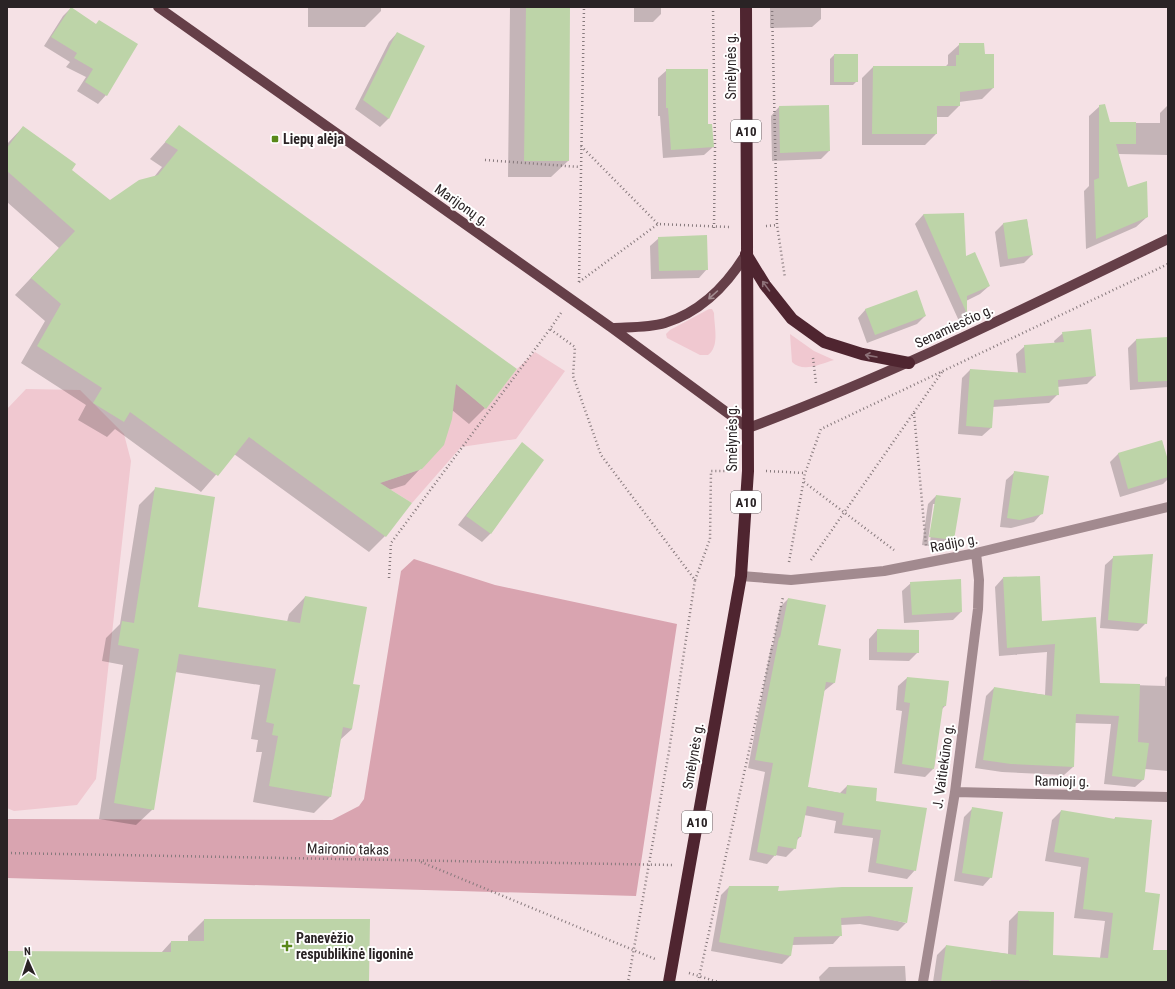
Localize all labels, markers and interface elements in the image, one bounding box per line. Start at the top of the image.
street label: Smėlynės g. [723,33,739,99]
road number: A10 [731,120,761,142]
place label: Liepų alėja [283,131,344,147]
marker: Liepų alėja [270,134,280,144]
street label: Marijonų g. [432,181,492,229]
one-way arrow [762,281,770,292]
one-way arrow [708,291,718,300]
street label: Senamiesčio g. [912,301,996,351]
one-way arrow [864,352,877,360]
street label: Smėlynės g. [724,405,740,471]
road number: A10 [731,491,761,513]
street label: Radijo g. [929,531,979,555]
street label: Smėlynės g. [679,722,707,790]
street label: J. Vaitiekūno g. [929,722,957,810]
street label: Ramioji g. [1034,773,1090,789]
road number: A10 [682,811,712,833]
street label: Maironio takas [307,840,389,858]
place label: Panevėžio respublikinė ligoninė [296,930,414,962]
marker: Panevėžio respublikinė ligoninė [281,940,293,952]
north arrow [8,941,48,981]
text: N [24,945,31,958]

